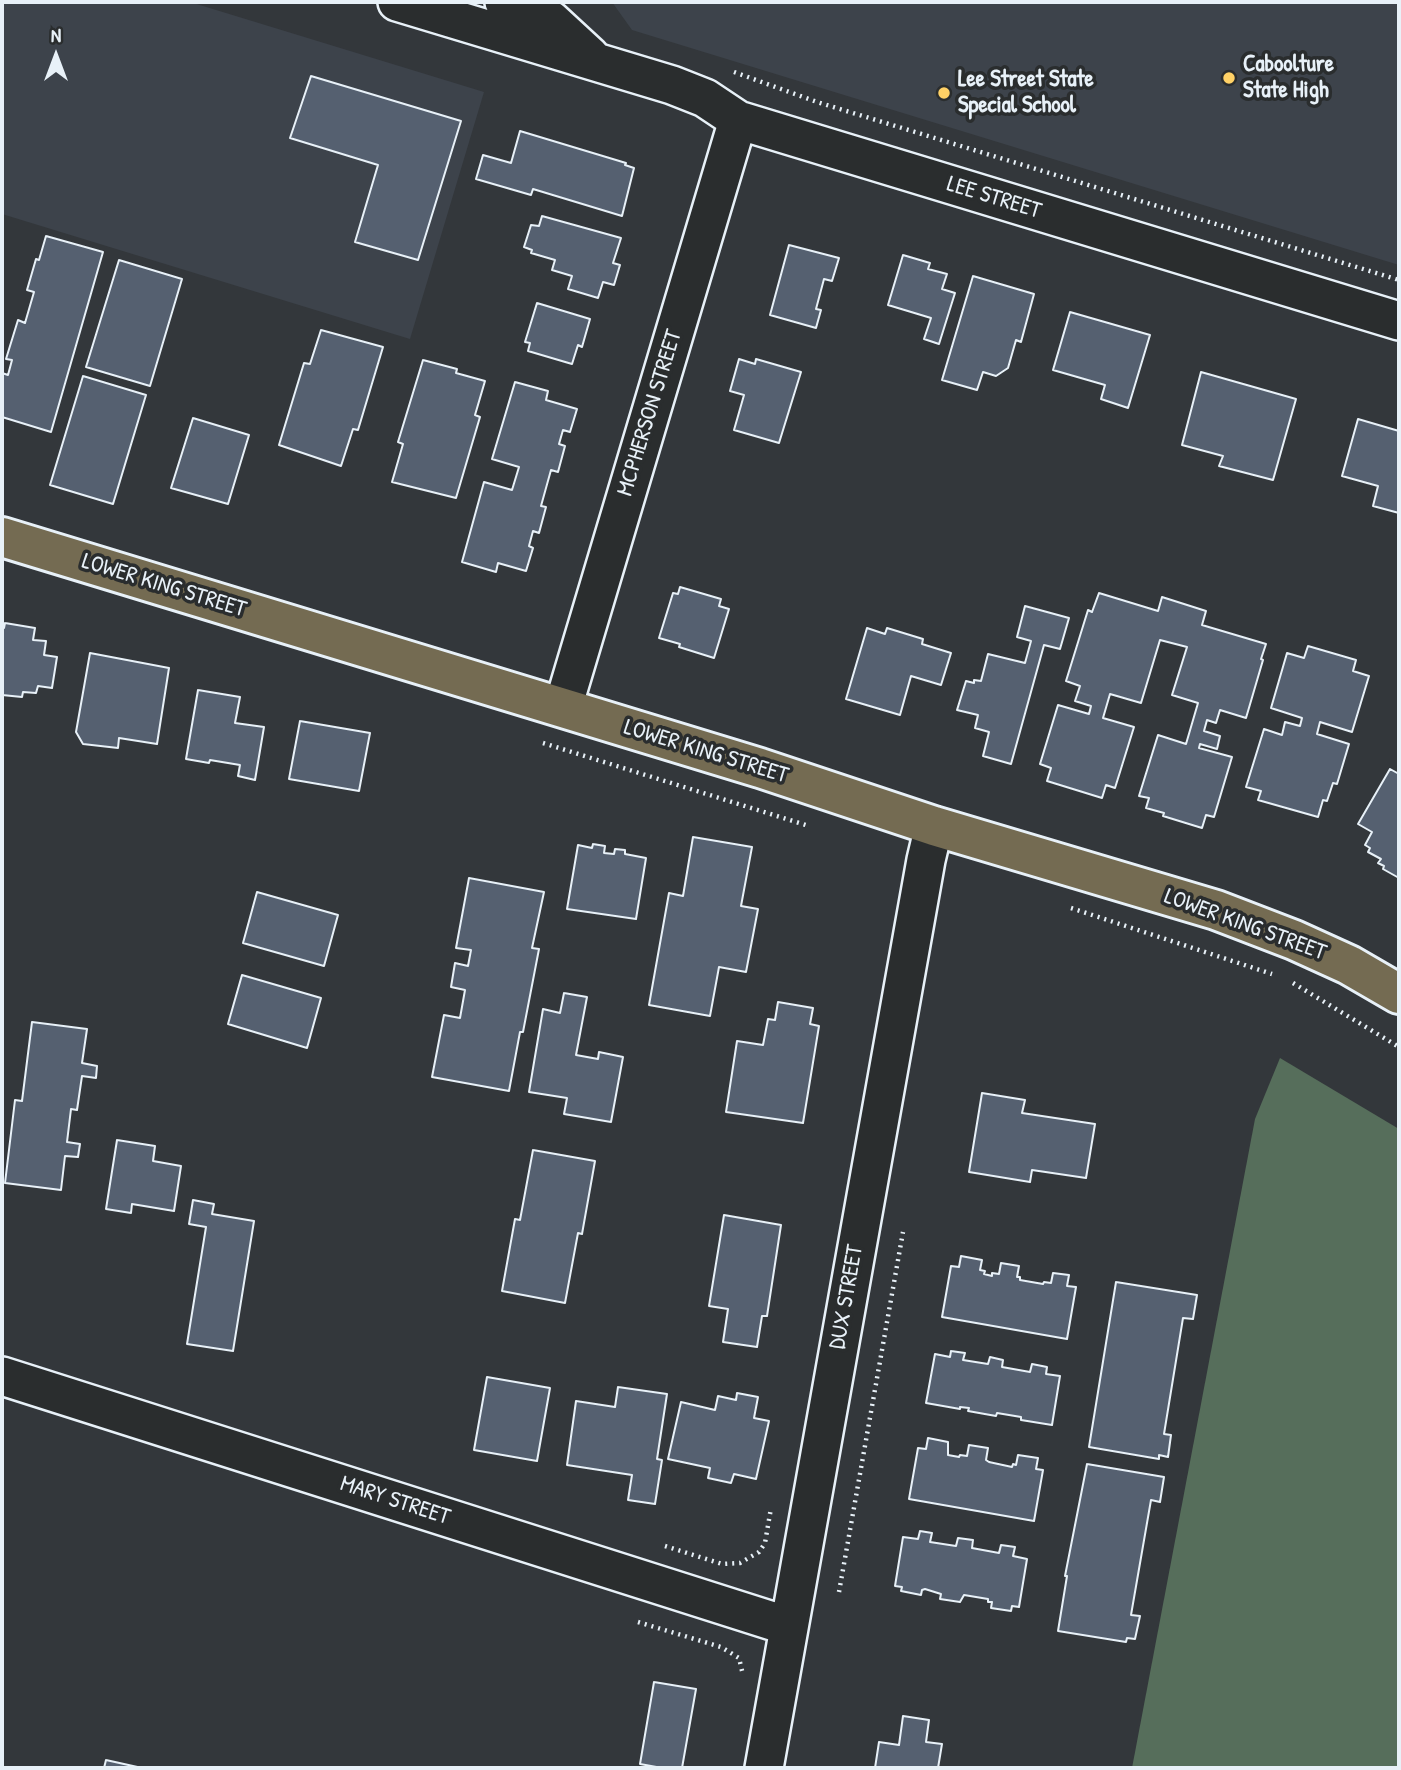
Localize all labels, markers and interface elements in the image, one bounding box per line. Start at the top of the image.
north arrow [21,21,91,91]
text: N [51,22,61,48]
place label: Caboolture State High [1243,51,1334,105]
place label: Lee Street State Special School [958,66,1094,120]
marker: Caboolture State High [1221,70,1237,86]
marker: Lee Street State Special School [936,85,952,101]
street label: LEE STREET [944,171,1044,225]
street label: MCPHERSON STREET [612,327,688,499]
street label: LOWER KING STREET [79,548,249,624]
street label: LOWER KING STREET [621,714,791,790]
street label: LOWER KING STREET [1160,883,1330,967]
street label: DUX STREET [824,1243,870,1351]
street label: MARY STREET [337,1470,453,1532]

